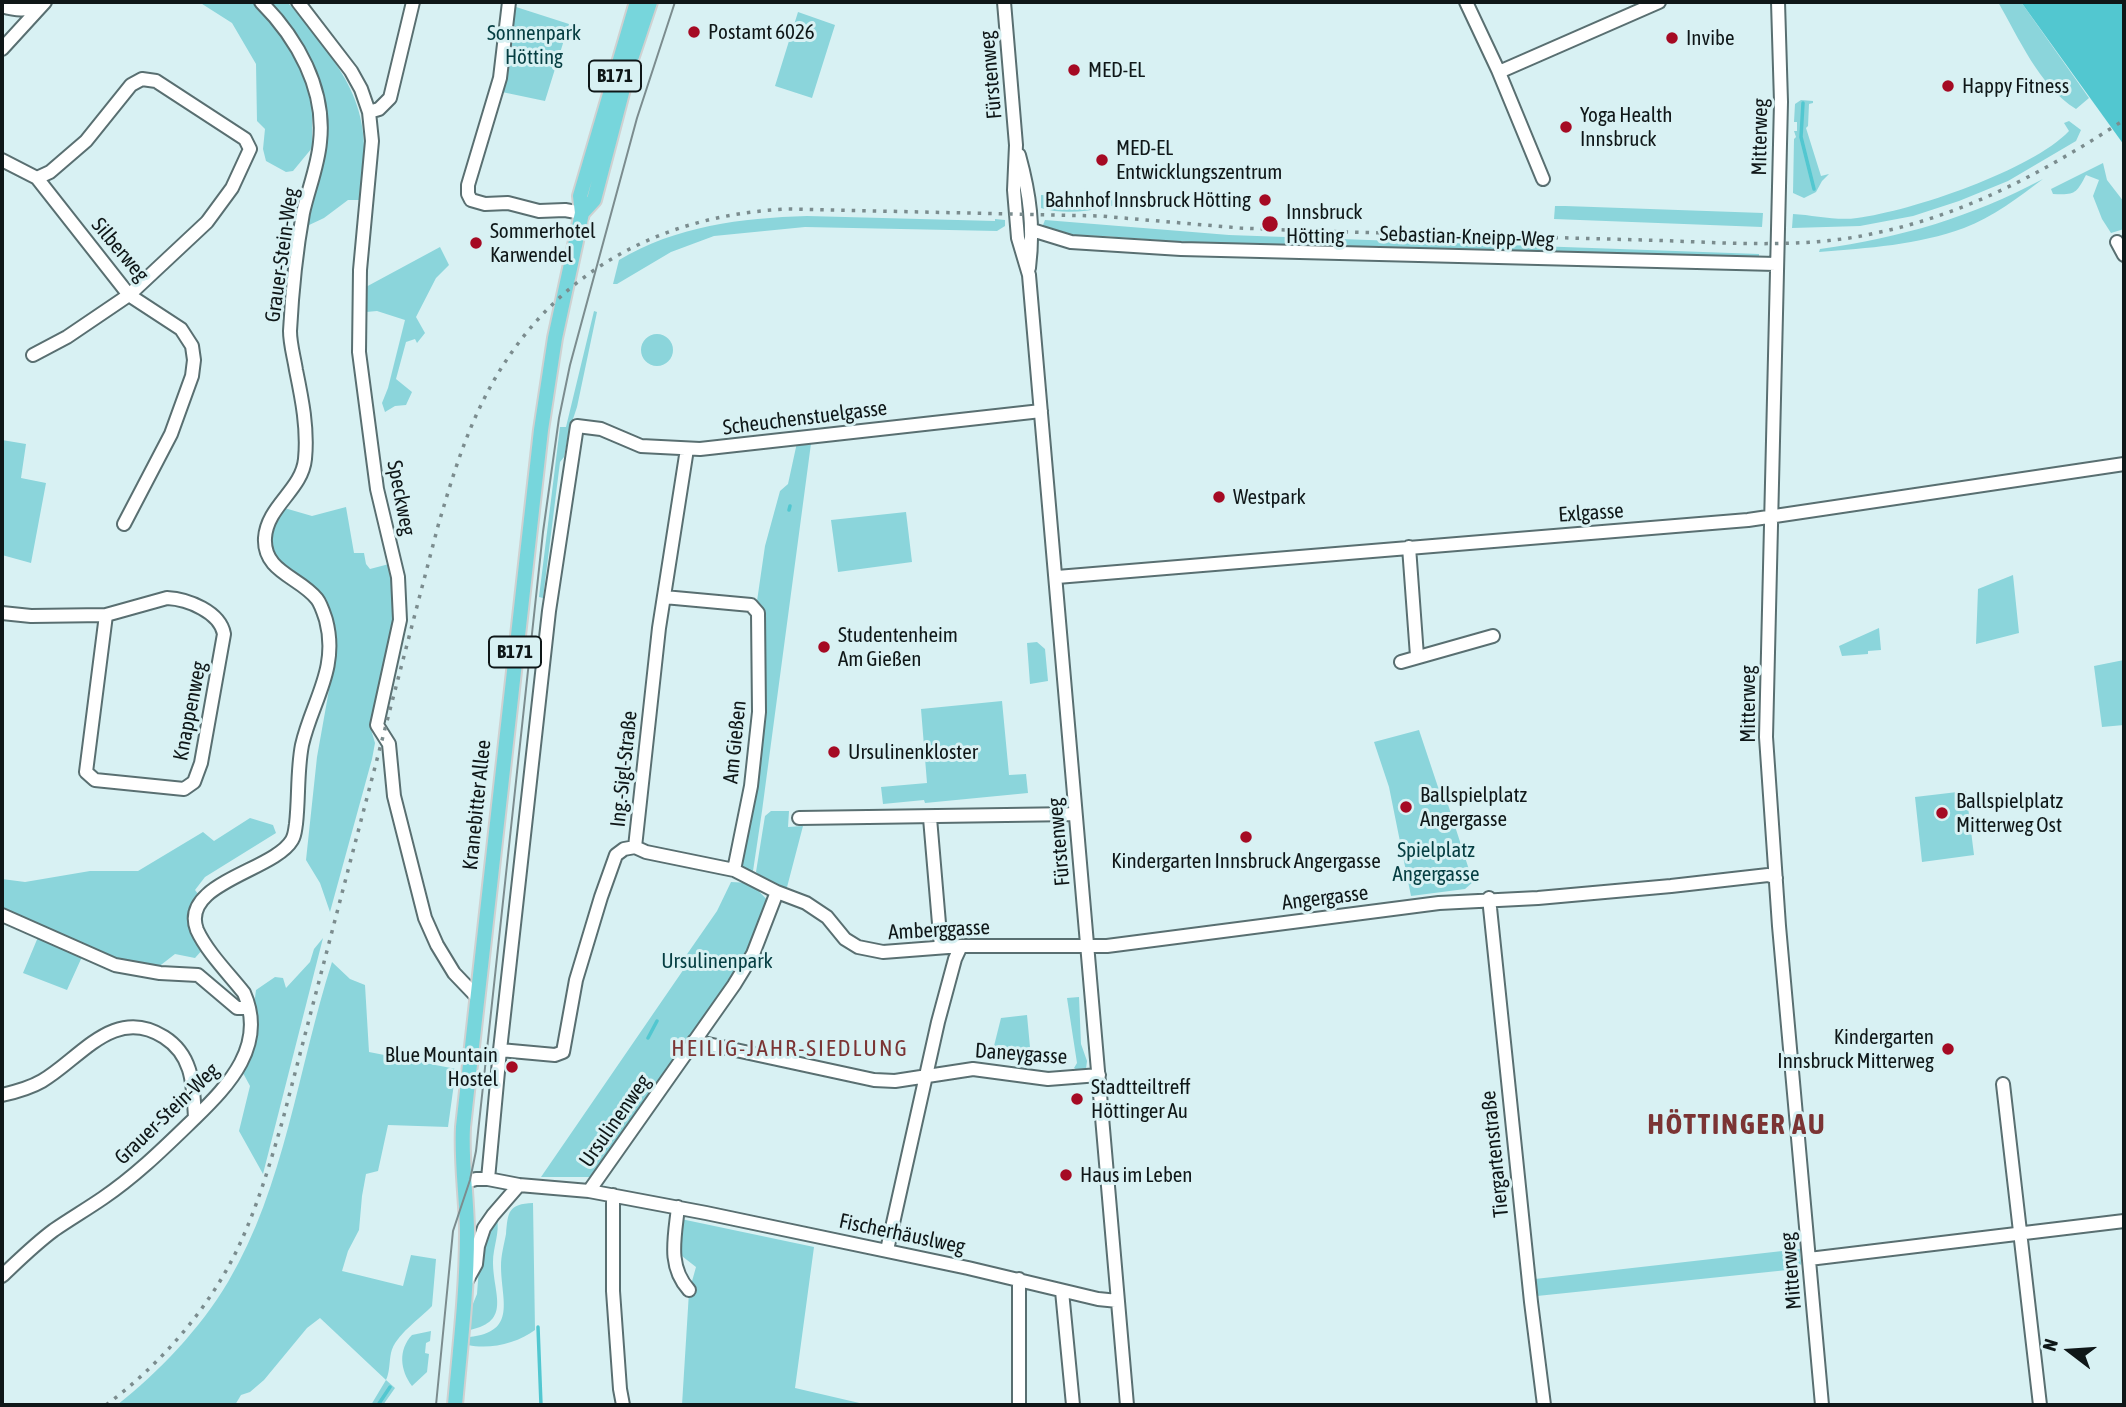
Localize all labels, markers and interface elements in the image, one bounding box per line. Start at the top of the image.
place label: Postamt 6026 [708,19,815,45]
park label: Sonnenpark Hötting [487,20,581,70]
marker: Postamt 6026 [686,24,702,40]
place label: Invibe [1686,25,1735,51]
street label: Fürstenweg [975,30,1007,120]
marker: Invibe [1664,30,1680,46]
place label: MED-EL [1088,57,1145,83]
road number: B171 [589,60,641,92]
marker: MED-EL [1066,62,1082,78]
place label: Happy Fitness [1962,73,2069,99]
marker: Happy Fitness [1940,78,1956,94]
street label: Mitterweg [1747,98,1773,176]
place label: Yoga Health Innsbruck [1580,102,1673,152]
marker: Yoga Health Innsbruck [1558,119,1574,135]
place label: MED-EL Entwicklungszentrum [1116,135,1282,185]
marker: MED-EL Entwicklungszentrum [1094,152,1110,168]
street label: Grauer-Stein-Weg [260,186,304,324]
place label: Bahnhof Innsbruck Hötting [1045,187,1251,213]
marker: Bahnhof Innsbruck Hötting [1257,192,1273,208]
place label: Innsbruck Hötting [1286,199,1362,249]
street label: Silberweg [86,213,154,287]
marker: Innsbruck Hötting [1260,214,1280,234]
place label: Sommerhotel Karwendel [490,218,596,268]
street label: Sebastian-Kneipp-Weg [1379,221,1555,253]
marker: Sommerhotel Karwendel [468,235,484,251]
street label: Scheuchenstuelgasse [721,395,889,441]
street label: Speckweg [381,458,421,538]
place label: Westpark [1233,484,1306,510]
marker: Westpark [1211,489,1227,505]
street label: Exlgasse [1557,498,1625,528]
place label: Studentenheim Am Gießen [838,622,958,672]
road number: B171 [489,636,541,667]
marker: Studentenheim Am Gießen [816,639,832,655]
street label: Knappenweg [168,659,212,763]
street label: Mitterweg [1735,665,1761,743]
street label: Am Gießen [718,699,752,785]
street label: Ing.-Sigl-Straße [605,710,643,828]
street label: Kranebitter Allee [458,739,496,871]
place label: Ursulinenkloster [848,739,978,765]
marker: Ursulinenkloster [826,744,842,760]
place label: Ballspielplatz Angergasse [1420,782,1527,832]
place label: Ballspielplatz Mitterweg Ost [1956,788,2063,838]
street label: Fürstenweg [1043,797,1075,887]
marker: Ballspielplatz Angergasse [1398,799,1414,815]
marker: Ballspielplatz Mitterweg Ost [1934,805,1950,821]
marker: Kindergarten Innsbruck Angergasse [1238,829,1254,845]
park label: Spielplatz Angergasse [1393,837,1479,887]
place label: Kindergarten Innsbruck Angergasse [1111,848,1381,874]
street label: Angergasse [1280,880,1370,916]
street label: Amberggasse [888,915,990,945]
park label: Ursulinenpark [661,948,773,974]
place label: Kindergarten Innsbruck Mitterweg [1777,1024,1934,1074]
district label: HEILIG-JAHR-SIEDLUNG [674,1035,906,1063]
street label: Daneygasse [974,1038,1068,1070]
marker: Kindergarten Innsbruck Mitterweg [1940,1041,1956,1057]
place label: Blue Mountain Hostel [385,1042,498,1092]
street label: Grauer-Stein-Weg [110,1058,224,1170]
marker: Blue Mountain Hostel [504,1059,520,1075]
street label: Ursulinenweg [574,1070,656,1172]
place label: Stadtteiltreff Höttinger Au [1091,1074,1191,1124]
street label: Tiergartenstraße [1476,1090,1514,1218]
marker: Stadtteiltreff Höttinger Au [1069,1091,1085,1107]
district label: HÖTTINGER AU [1649,1108,1825,1142]
place label: Haus im Leben [1080,1162,1193,1188]
marker: Haus im Leben [1058,1167,1074,1183]
street label: Fischerhäuslweg [837,1208,967,1260]
street label: Mitterweg [1775,1231,1807,1311]
north arrow [2035,1316,2105,1386]
text: N [2038,1336,2062,1353]

